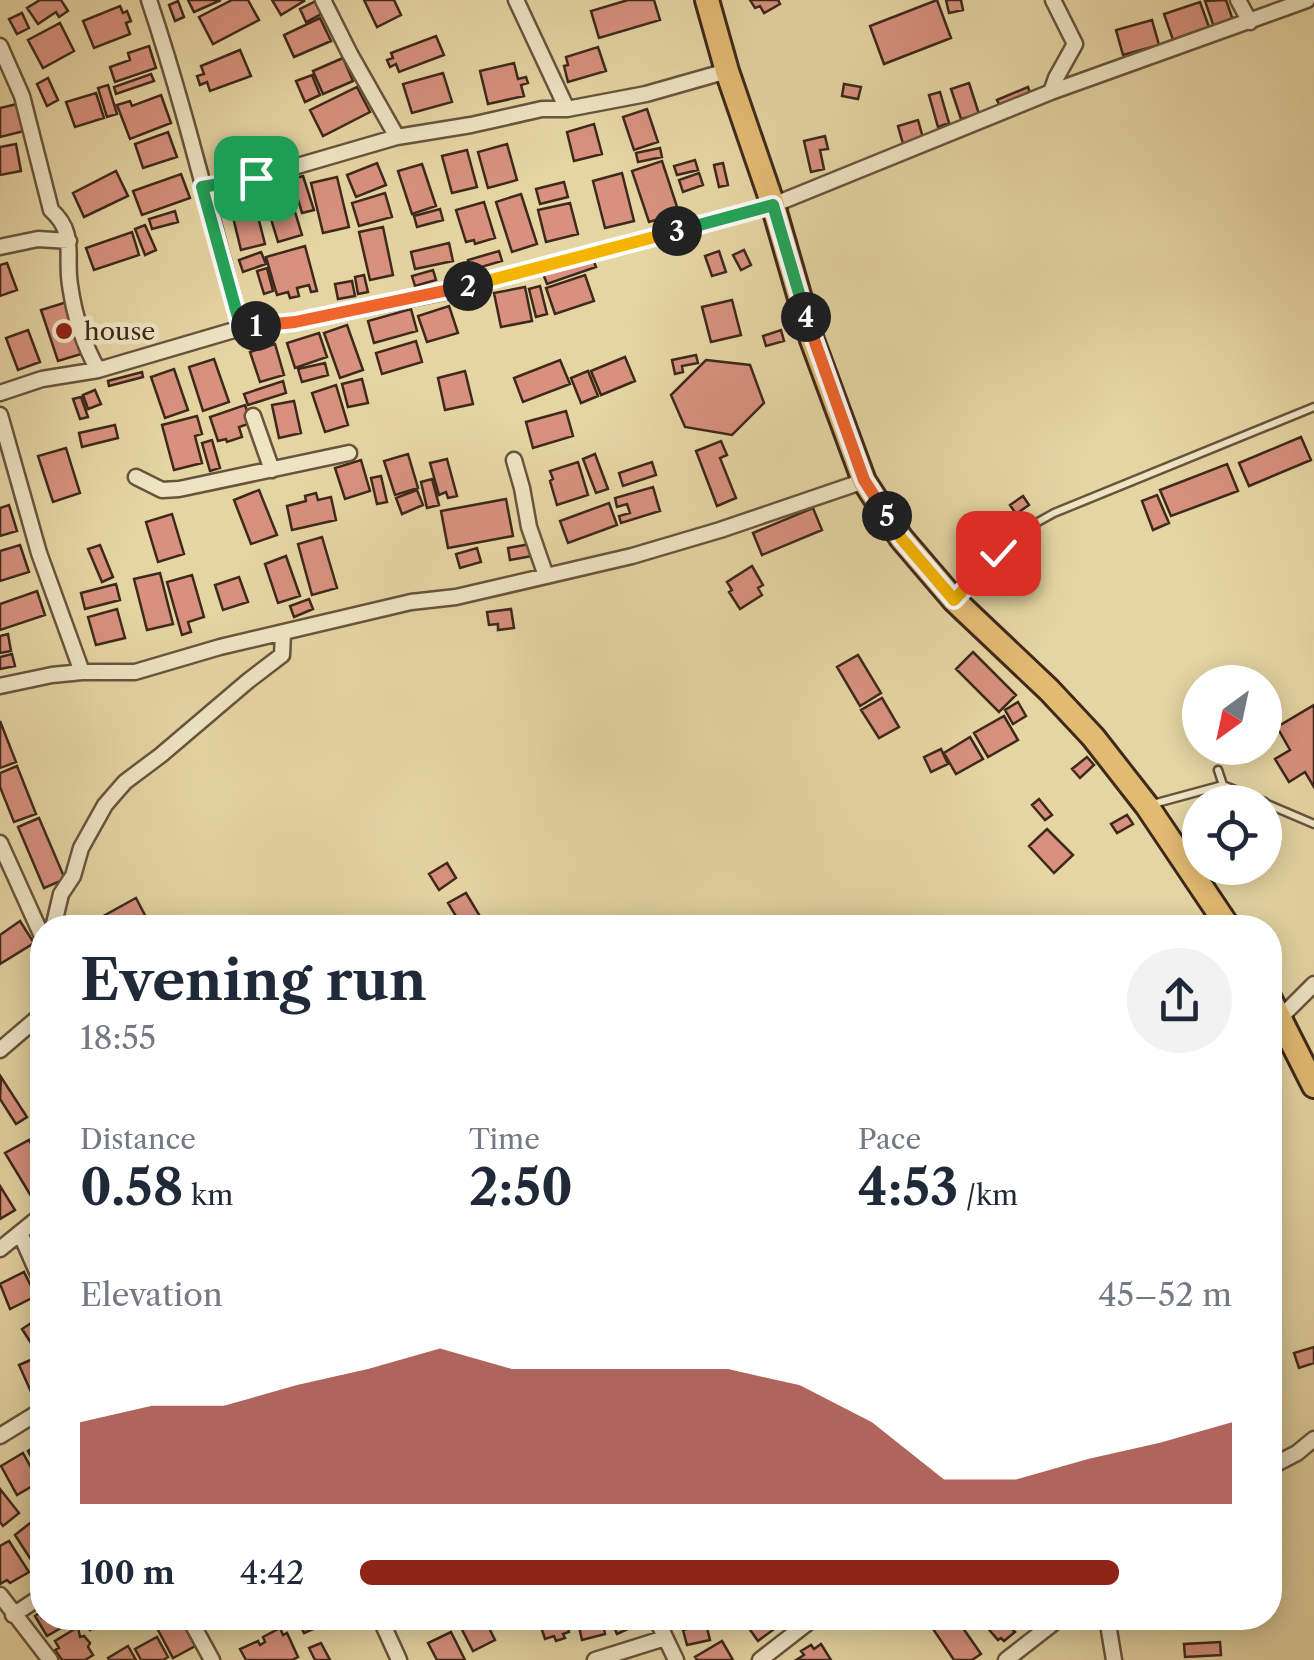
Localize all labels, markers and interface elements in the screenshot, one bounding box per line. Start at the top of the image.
pin [214,136,299,221]
icon: arrive [229,151,284,206]
pin: 3 [652,206,702,256]
text: 3 [669,214,685,248]
pin: 2 [443,261,493,311]
text: 2 [460,269,476,303]
pin: 4 [781,292,831,342]
text: 4 [798,300,814,334]
pin: 1 [231,301,281,351]
text: 1 [250,309,262,343]
place label: house [84,316,155,347]
marker: house [53,320,75,342]
pin: 5 [862,491,912,541]
text: 5 [879,499,895,533]
pin [956,511,1041,596]
icon: check [971,526,1026,581]
north arrow [1182,665,1282,765]
map controls [1182,665,1282,885]
button: locate [1182,785,1282,885]
text: Evening run [80,947,427,1014]
button: share [1127,948,1232,1053]
text: 18:55 [80,1018,156,1057]
text: Distance [80,1122,196,1156]
text: Time [469,1122,540,1156]
text: Pace [858,1122,921,1156]
text: 0.58 [80,1156,183,1218]
text: 2:50 [469,1156,573,1218]
text: 4:53 [858,1156,958,1218]
text: km [183,1178,233,1212]
text: /km [958,1178,1018,1212]
text: Elevation [80,1275,223,1314]
text: 45–52 m [1098,1275,1232,1314]
text: 100 m [80,1553,175,1592]
text: 4:42 [240,1553,304,1592]

